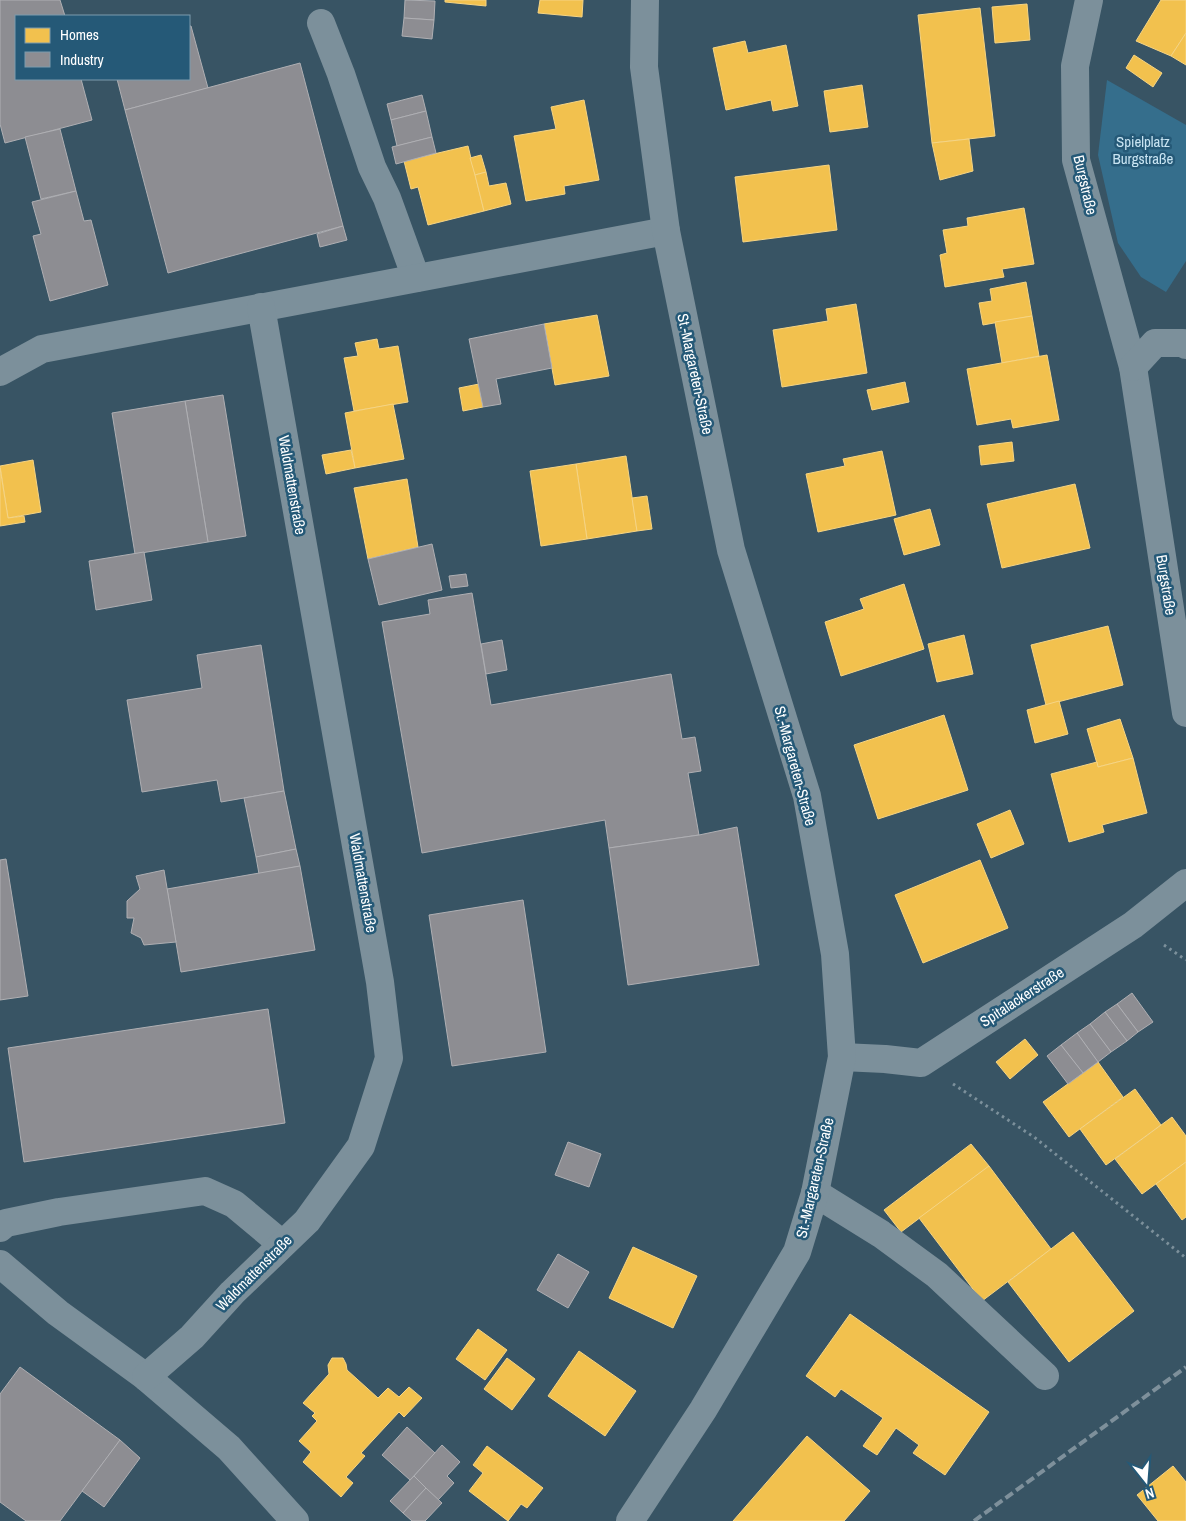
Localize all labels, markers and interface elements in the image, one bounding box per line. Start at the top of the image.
legend [15,15,190,80]
text: Homes [60,24,99,45]
text: Industry [60,49,105,70]
park label: Spielplatz Burgstraße [1113,131,1174,169]
street label: Burgstraße [1068,153,1103,217]
street label: St.-Margareten-Straße [672,312,719,436]
street label: Waldmattenstraße [273,434,312,536]
street label: Burgstraße [1151,553,1182,617]
street label: St.-Margareten-Straße [769,704,822,828]
street label: Waldmattenstraße [344,832,383,934]
street label: Spitalackerstraße [976,961,1068,1032]
street label: St.-Margareten-Straße [790,1115,839,1240]
street label: Waldmattenstraße [211,1230,297,1315]
north arrow [1121,1456,1171,1506]
text: N [1143,1484,1156,1503]

